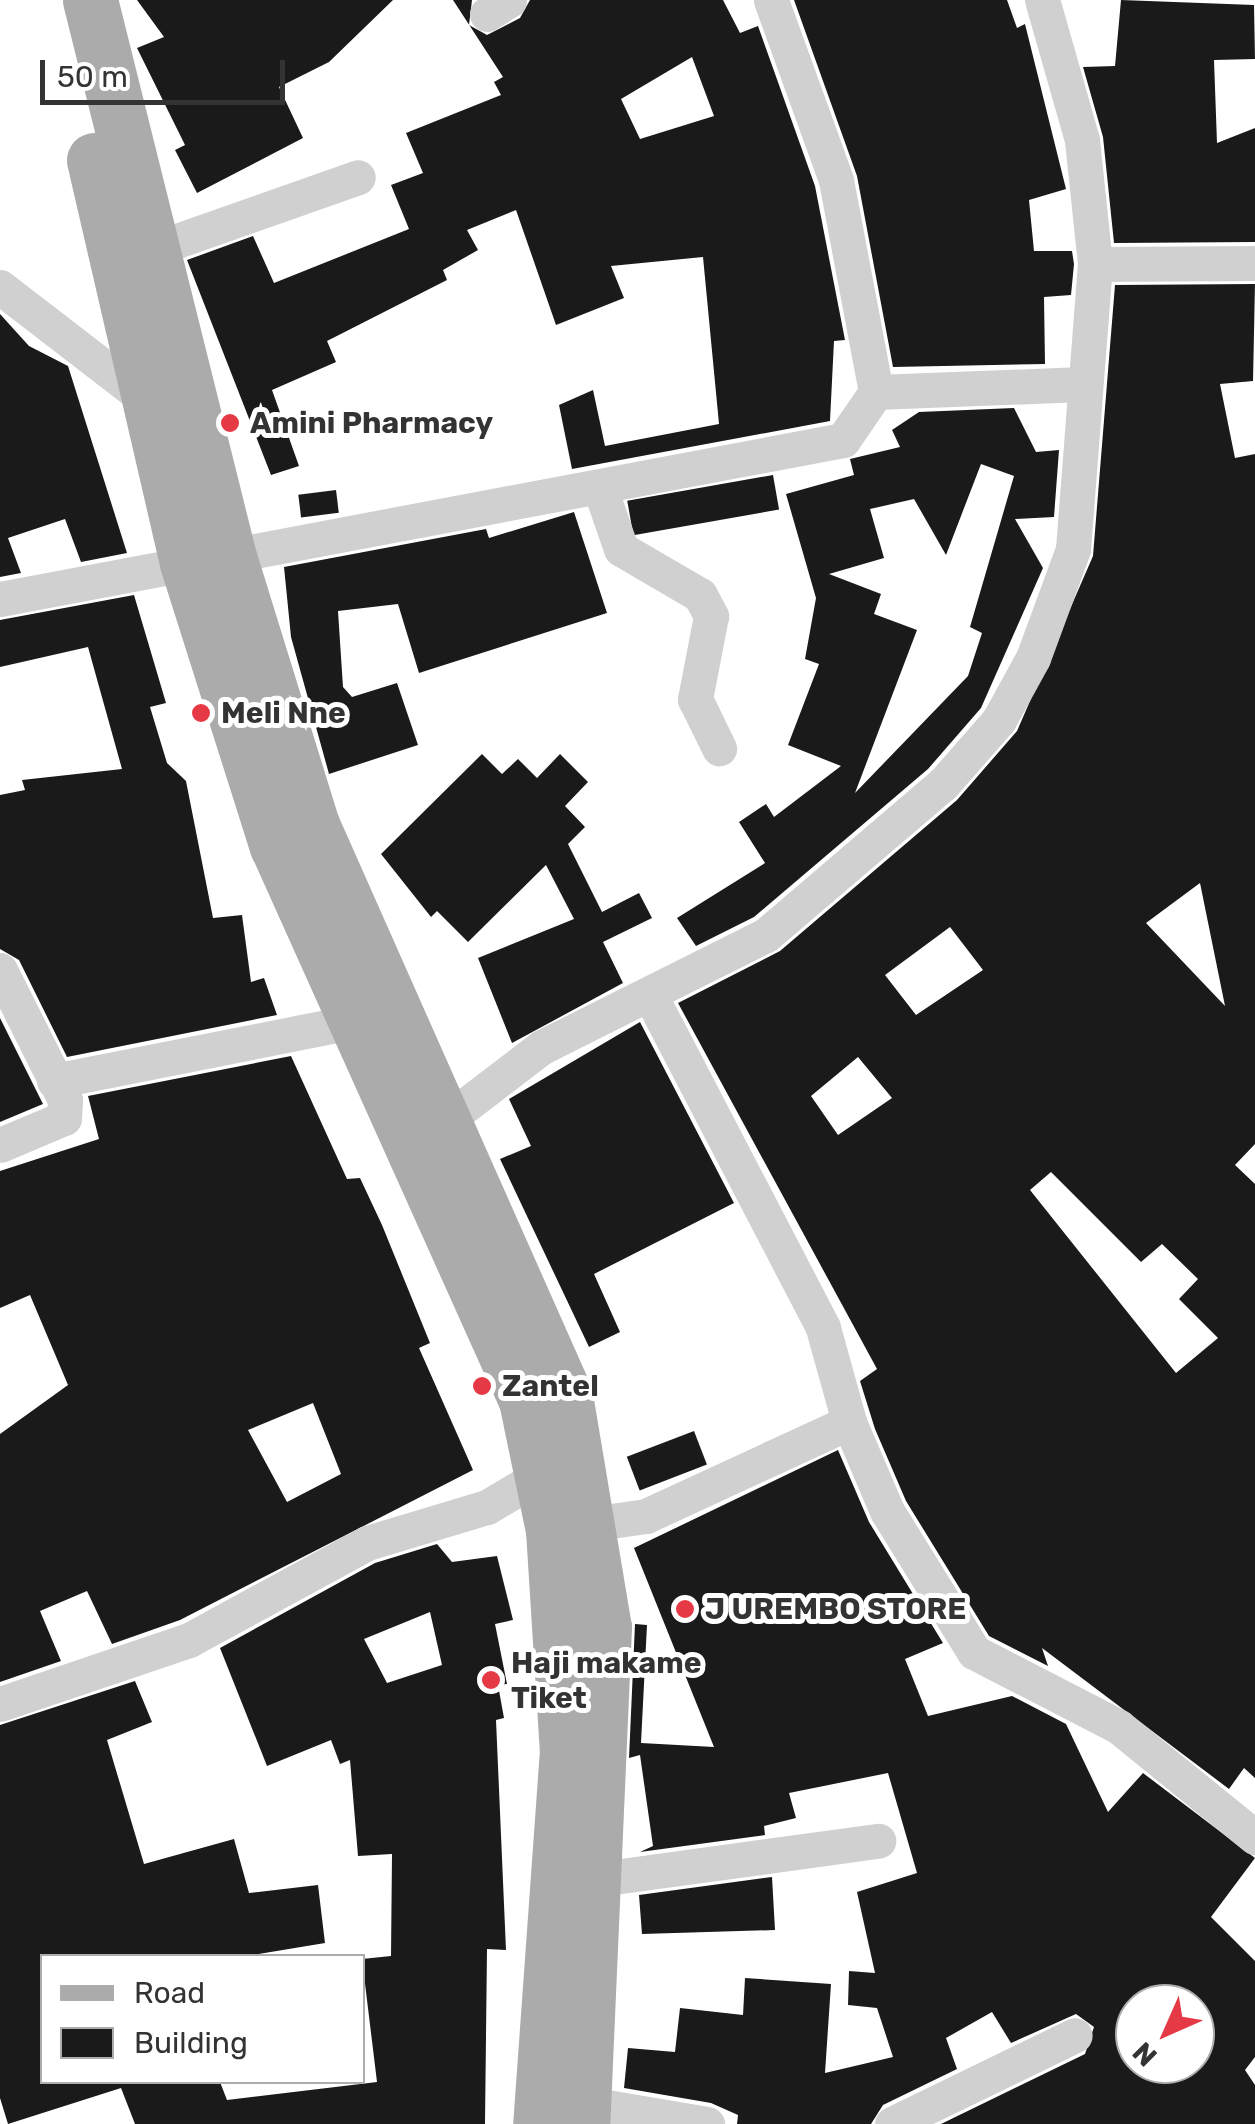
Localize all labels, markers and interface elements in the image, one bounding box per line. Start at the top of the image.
scale bar [45,40,290,102]
text: 50 m [57,59,128,95]
place label: Amini Pharmacy [250,405,493,441]
marker: Amini Pharmacy [219,412,241,434]
place label: Meli Nne [221,695,346,731]
marker: Meli Nne [190,702,212,724]
place label: Zantel [502,1368,599,1404]
marker: Zantel [471,1375,493,1397]
place label: J UREMBO STORE [705,1591,966,1627]
marker: J UREMBO STORE [674,1598,696,1620]
place label: Haji makame Tiket [511,1645,702,1716]
marker: Haji makame Tiket [480,1669,502,1691]
legend [40,1954,365,2084]
text: Road [134,1975,205,2011]
north arrow [1115,1984,1215,2084]
text: Building [134,2025,248,2061]
text: N [1126,2035,1164,2073]

